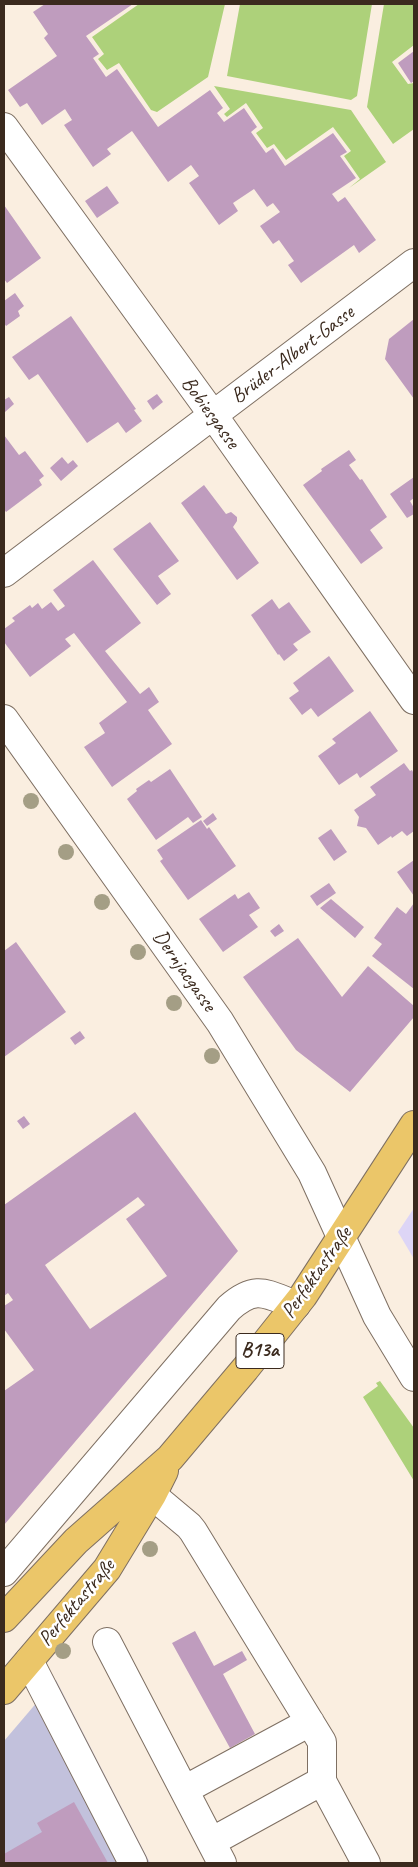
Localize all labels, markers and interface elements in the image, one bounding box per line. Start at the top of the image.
street label: Brüder-Albert-Gasse [226,300,360,410]
street label: Bobiesgasse [175,372,245,454]
street label: Dernjacgasse [147,925,221,1017]
street label: Perfektastraße [276,1222,358,1324]
road number: B13a [236,1334,284,1368]
street label: Perfektastraße [33,1554,121,1652]

